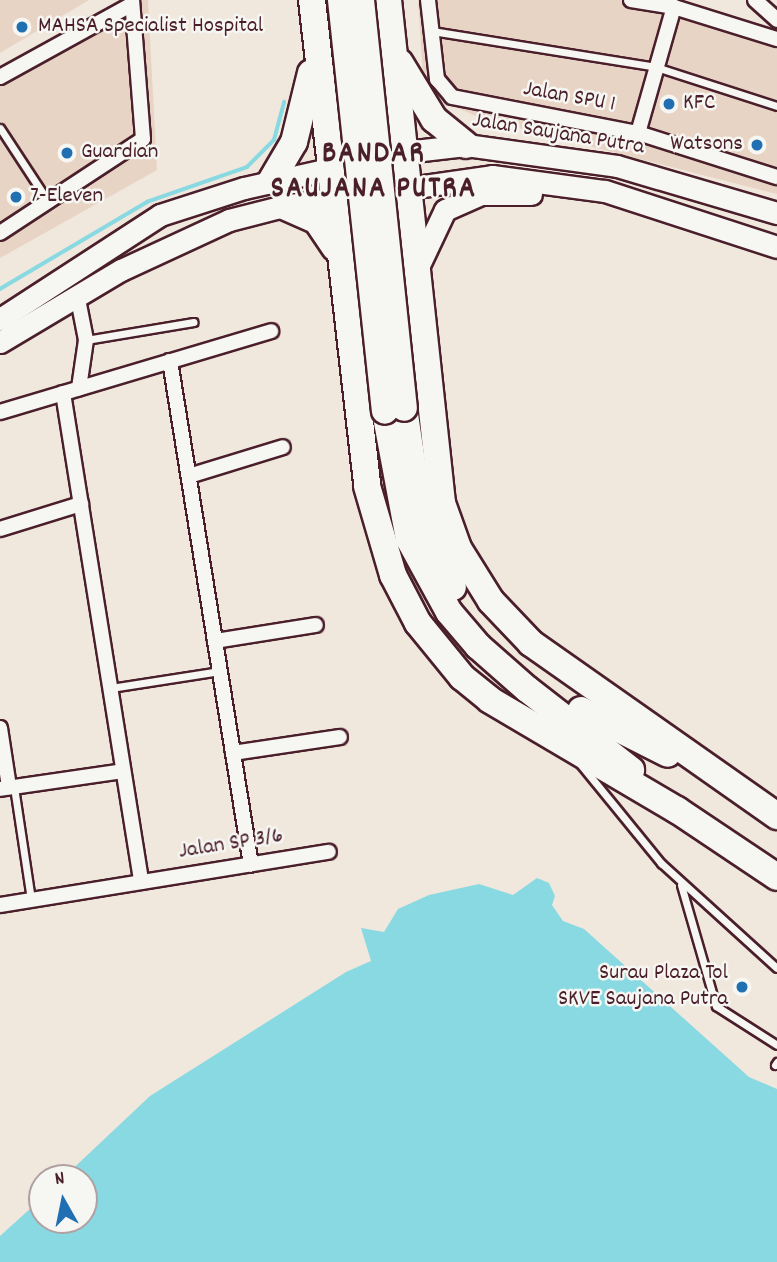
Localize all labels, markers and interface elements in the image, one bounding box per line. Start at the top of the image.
place label: MAHSA Specialist Hospital [38,13,263,41]
marker: MAHSA Specialist Hospital [12,17,32,37]
street label: Jalan SPU 1 [521,76,617,120]
place label: KFC [683,90,715,118]
marker: KFC [661,96,677,112]
street label: Jalan Saujana Putra [470,108,646,162]
place label: Watsons [670,131,743,159]
marker: Watsons [749,137,765,153]
district label: BANDAR SAUJANA PUTRA [272,138,476,208]
place label: Guardian [81,139,158,167]
marker: Guardian [59,145,75,161]
place label: 7-Eleven [30,183,103,211]
marker: 7-Eleven [8,189,24,205]
street label: Jalan SP 3/6 [177,823,285,867]
place label: Surau Plaza Tol SKVE Saujana Putra [558,960,728,1014]
marker: Surau Plaza Tol SKVE Saujana Putra [734,979,750,995]
north arrow [28,1164,98,1234]
text: N [53,1166,67,1194]

